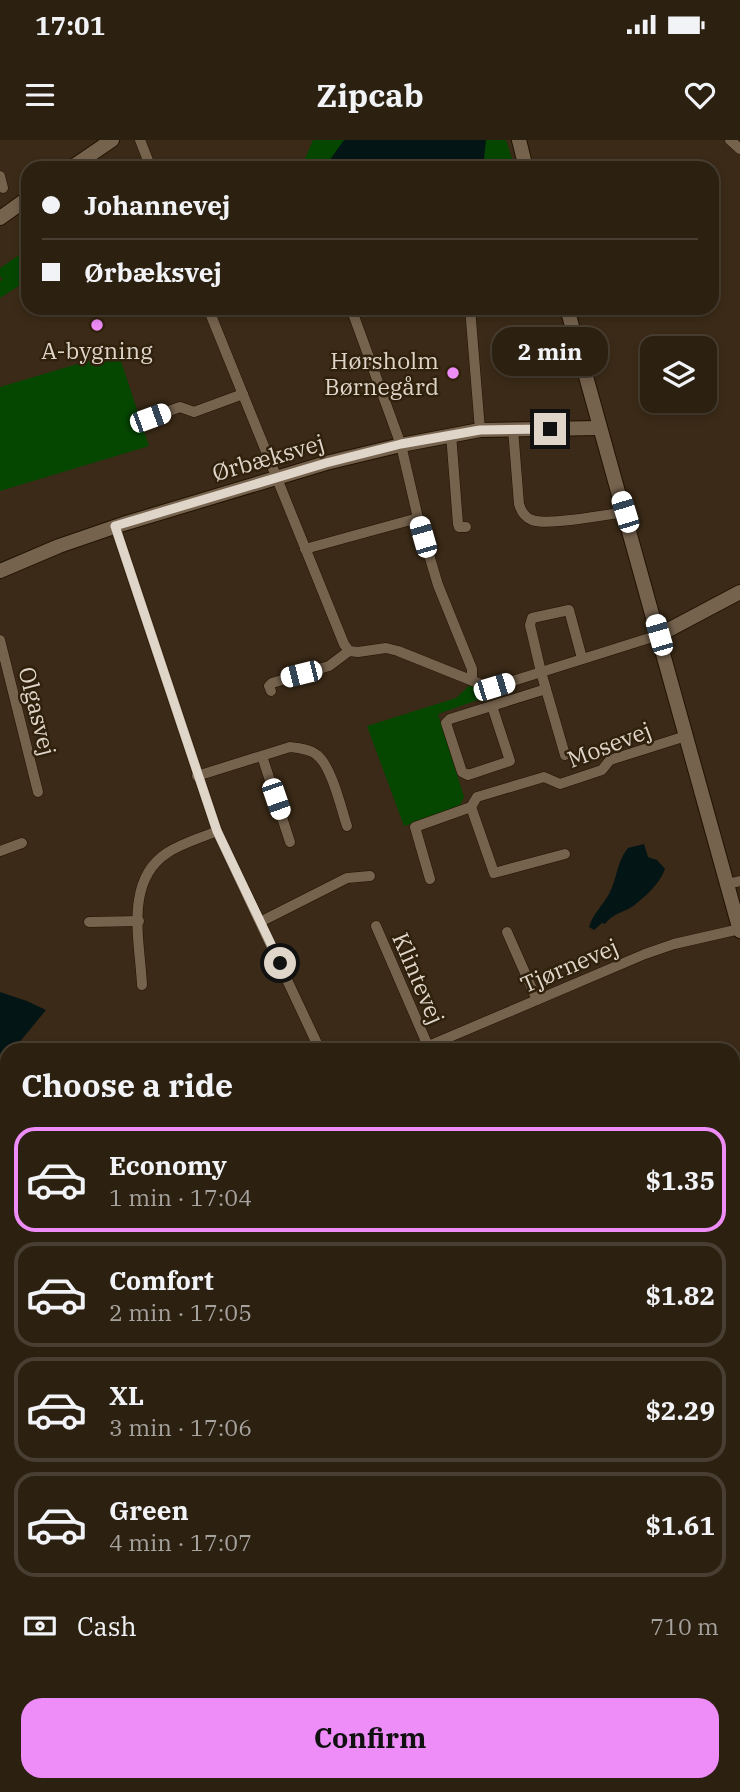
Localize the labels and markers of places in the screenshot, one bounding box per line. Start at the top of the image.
marker: A-bygning [89,317,105,333]
place label: A-bygning [41,335,153,365]
place label: Hørsholm Børnegård [324,345,439,401]
marker: Hørsholm Børnegård [445,365,461,381]

